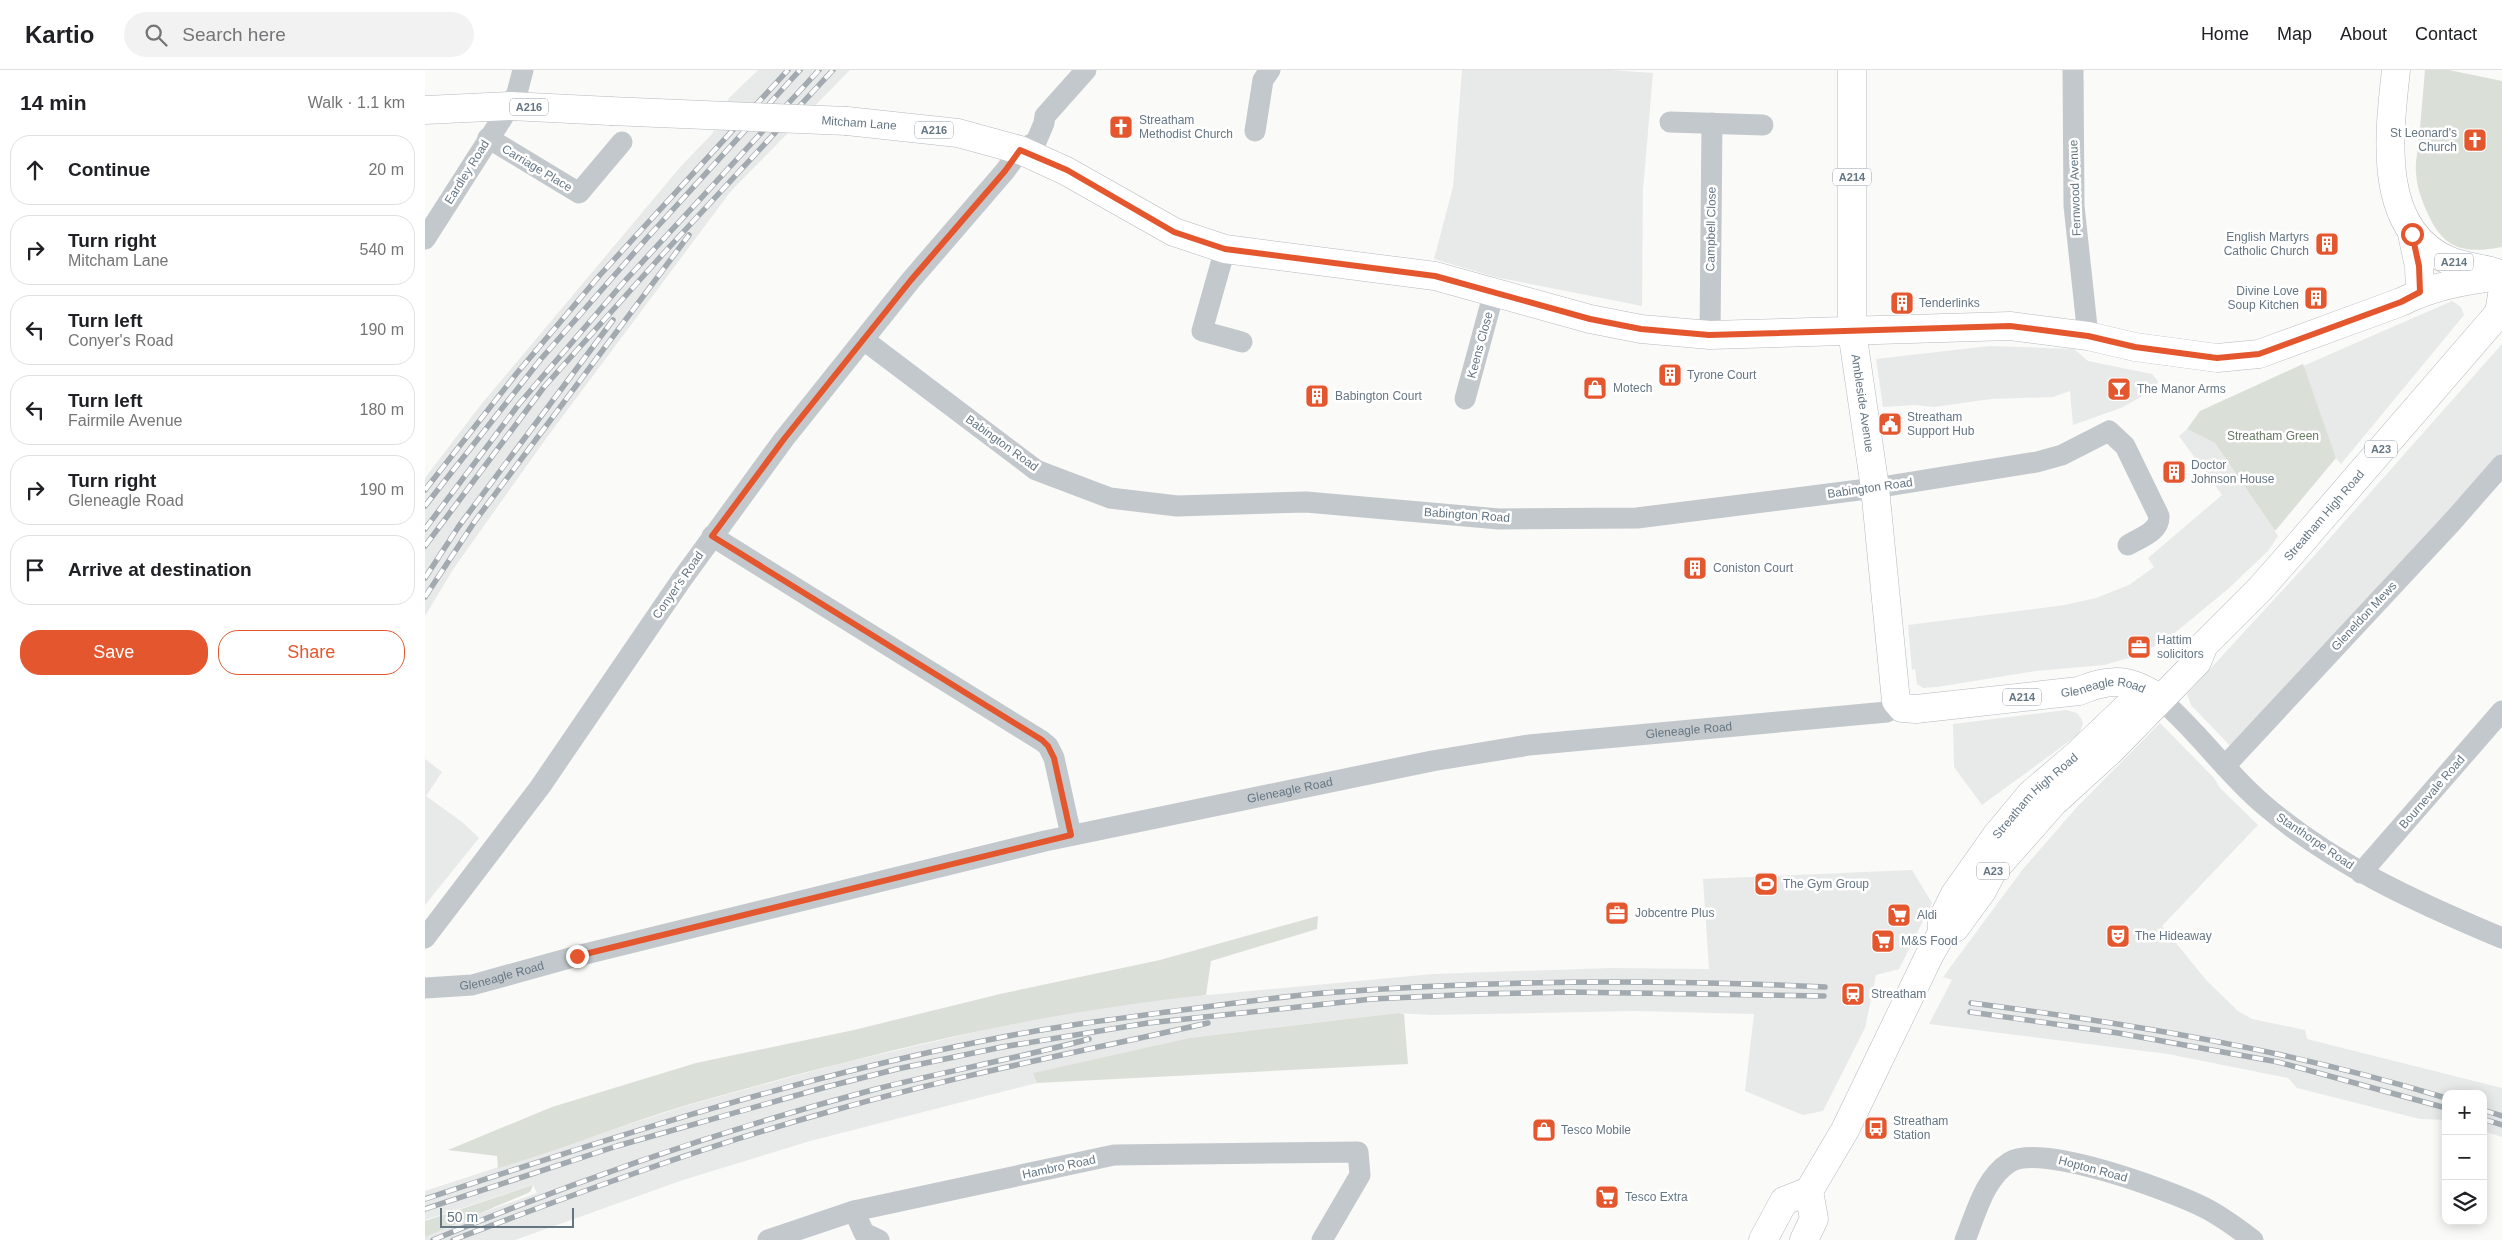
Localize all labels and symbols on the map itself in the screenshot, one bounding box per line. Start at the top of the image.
road number: A216 [510,98,548,116]
street label: Mitcham Lane [821,113,897,133]
place label: Streatham Methodist Church [1139,113,1233,141]
church icon: Streatham Methodist Church [1108,114,1134,140]
road number: A216 [915,122,953,138]
place label: St Leonard's Church [2390,126,2457,154]
church icon: St Leonard's Church [2462,127,2488,153]
street label: Eardley Road [442,137,492,207]
street label: Fernwood Avenue [2066,139,2084,236]
street label: Carriage Place [499,142,575,195]
road number: A214 [1833,168,1871,185]
street label: Campbell Close [1703,186,1719,271]
route start [2401,223,2424,246]
place label: English Martyrs Catholic Church [2224,230,2309,258]
building icon: English Martyrs Catholic Church [2314,231,2340,257]
road number: A214 [2435,253,2473,270]
place label: Divine Love Soup Kitchen [2228,284,2299,312]
building icon: Divine Love Soup Kitchen [2303,285,2329,311]
building icon: Tenderlinks [1889,290,1915,316]
place label: Tenderlinks [1919,296,1980,310]
street label: Keens Close [1464,310,1496,380]
street label: Ambleside Avenue [1848,353,1877,454]
building icon: Tyrone Court [1657,362,1683,388]
place label: Tyrone Court [1687,368,1757,382]
shop icon: Motech [1582,375,1608,401]
bar icon: The Manor Arms [2106,376,2132,402]
place label: Motech [1613,381,1652,395]
place label: The Manor Arms [2137,382,2226,396]
building icon: Babington Court [1304,383,1330,409]
place label: Babington Court [1335,389,1422,403]
place label: Streatham Support Hub [1907,410,1975,438]
public building icon: Streatham Support Hub [1877,411,1903,437]
street label: Babington Road [963,412,1041,474]
park label: Streatham Green [2227,429,2319,443]
road number: A23 [2365,440,2397,458]
place label: Doctor Johnson House [2191,458,2275,486]
building icon: Doctor Johnson House [2161,459,2187,485]
street label: Streatham High Road [2281,467,2367,564]
street label: Babington Road [1826,475,1914,501]
street label: Babington Road [1424,505,1510,525]
street label: Conyer's Road [650,549,706,621]
building icon: Coniston Court [1682,555,1708,581]
place label: Coniston Court [1713,561,1794,575]
street label: Gleneldon Mews [2328,579,2400,653]
place label: Hattim solicitors [2157,633,2204,661]
office icon: Hattim solicitors [2126,634,2152,660]
street label: Gleneagle Road [2060,675,2148,700]
road number: A214 [2003,688,2041,706]
street label: Gleneagle Road [1645,719,1733,741]
street label: Streatham High Road [1990,750,2081,842]
street label: Bournevale Road [2396,752,2468,832]
street label: Gleneagle Road [1246,775,1334,806]
street label: Stanthorpe Road [2273,810,2357,872]
road number: A23 [1977,862,2009,879]
sports icon: The Gym Group [1753,871,1779,897]
place label: The Gym Group [1783,877,1869,891]
office icon: Jobcentre Plus [1604,900,1630,926]
supermarket icon: Aldi [1886,902,1912,928]
place label: Jobcentre Plus [1635,906,1714,920]
place label: Aldi [1917,908,1937,922]
theatre icon: The Hideaway [2105,923,2131,949]
supermarket icon: M&S Food [1870,928,1896,954]
place label: The Hideaway [2135,929,2212,943]
place label: M&S Food [1901,934,1958,948]
route end [566,945,589,968]
street label: Gleneagle Road [459,958,546,993]
station icon: Streatham [1840,981,1866,1007]
place label: Streatham [1871,987,1926,1001]
place label: Streatham Station [1893,1114,1948,1142]
bus stop icon: Streatham Station [1863,1115,1889,1141]
shop icon: Tesco Mobile [1531,1117,1557,1143]
place label: Tesco Mobile [1561,1123,1631,1137]
street label: Hambro Road [1021,1152,1097,1182]
street label: Hopton Road [2057,1153,2129,1185]
supermarket icon: Tesco Extra [1594,1184,1620,1210]
place label: Tesco Extra [1625,1190,1688,1204]
scale bar [440,1205,574,1228]

